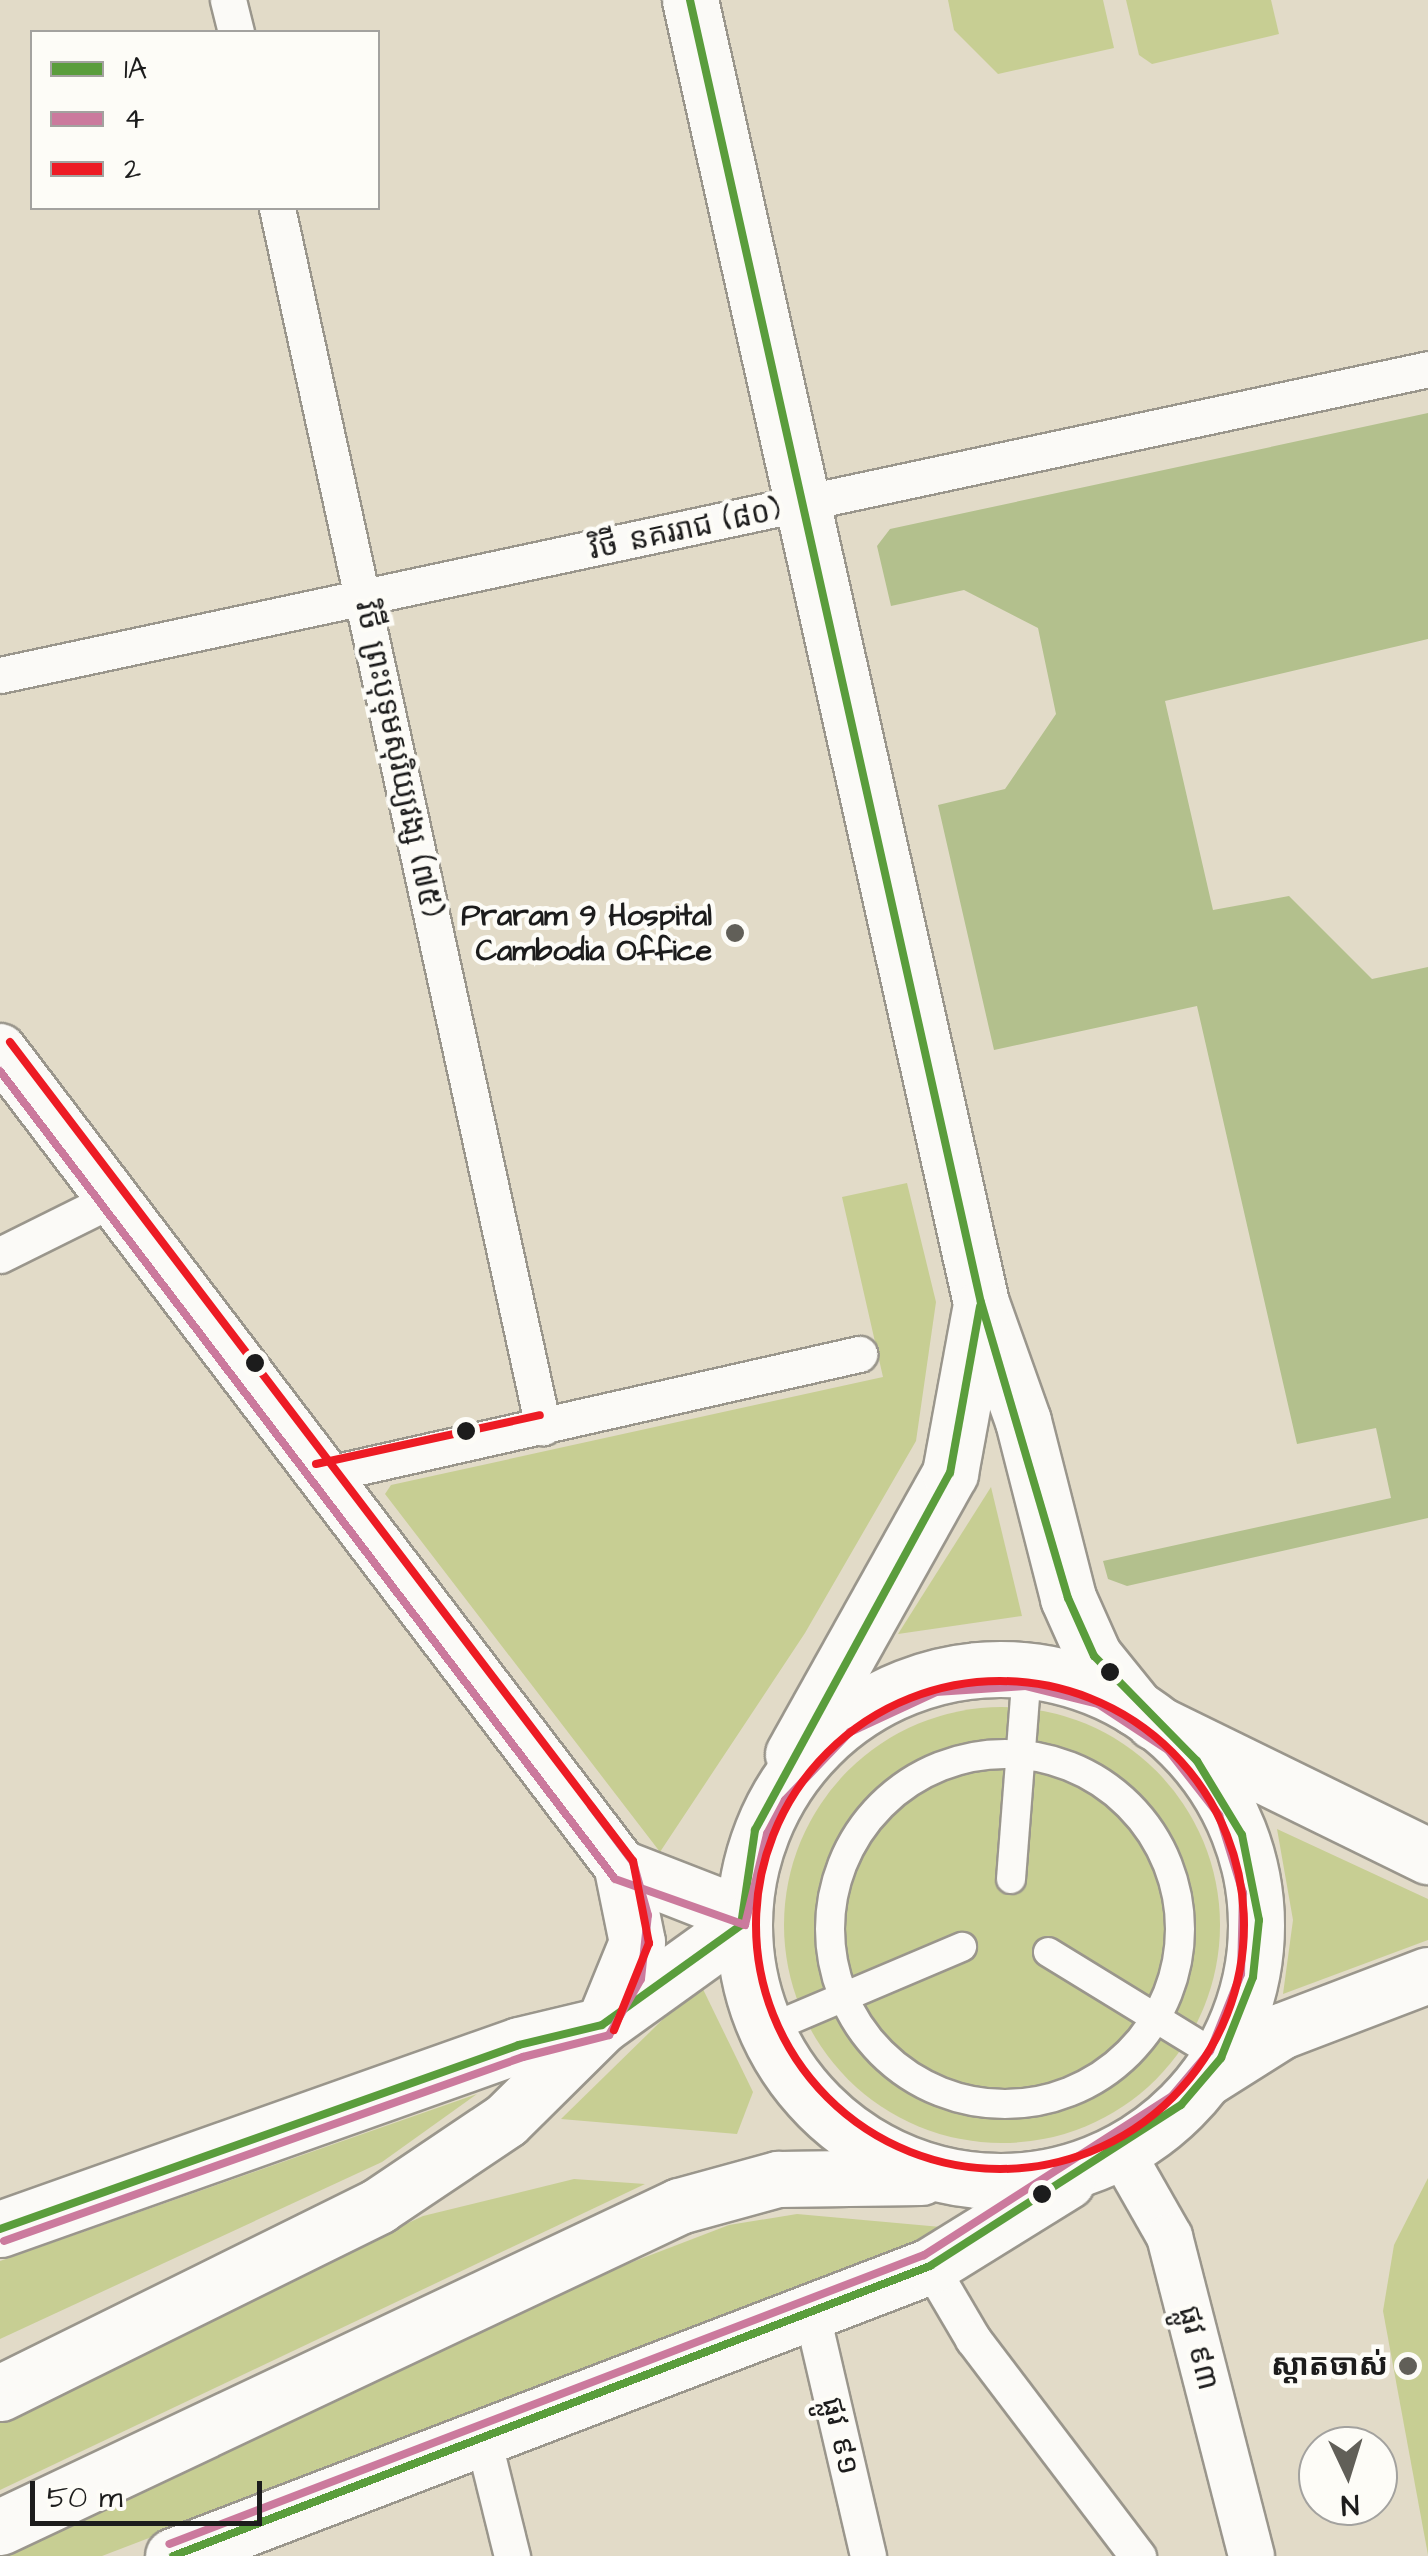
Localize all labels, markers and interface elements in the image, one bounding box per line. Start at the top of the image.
legend [30,30,380,210]
text: 1A [124,48,147,90]
text: 4 [124,98,144,140]
text: 2 [124,148,141,190]
street label: វិថី នគររាជ (៨០) [586,492,784,568]
street label: វិថី ព្រះបុទុមសុរិយ្យវង្ស (៧៥) [347,598,449,920]
place label: Praram 9 Hospital Cambodia Office [461,898,712,968]
marker: Praram 9 Hospital Cambodia Office [722,920,748,946]
unlabelled marker [245,1353,265,1373]
unlabelled marker [456,1421,476,1441]
unlabelled marker [1100,1662,1120,1682]
unlabelled marker [1032,2184,1052,2204]
street label: ផ្លូវ ៩៣ [1170,2302,1226,2394]
place label: ស្ដាតចាស់ [1271,2348,1388,2384]
marker: ស្ដាតចាស់ [1397,2355,1419,2377]
street label: ផ្លូវ ៩១ [814,2393,866,2479]
north arrow [1298,2426,1398,2526]
scale bar [35,2461,268,2523]
text: 50 m [47,2477,123,2519]
text: N [1340,2484,1360,2524]

